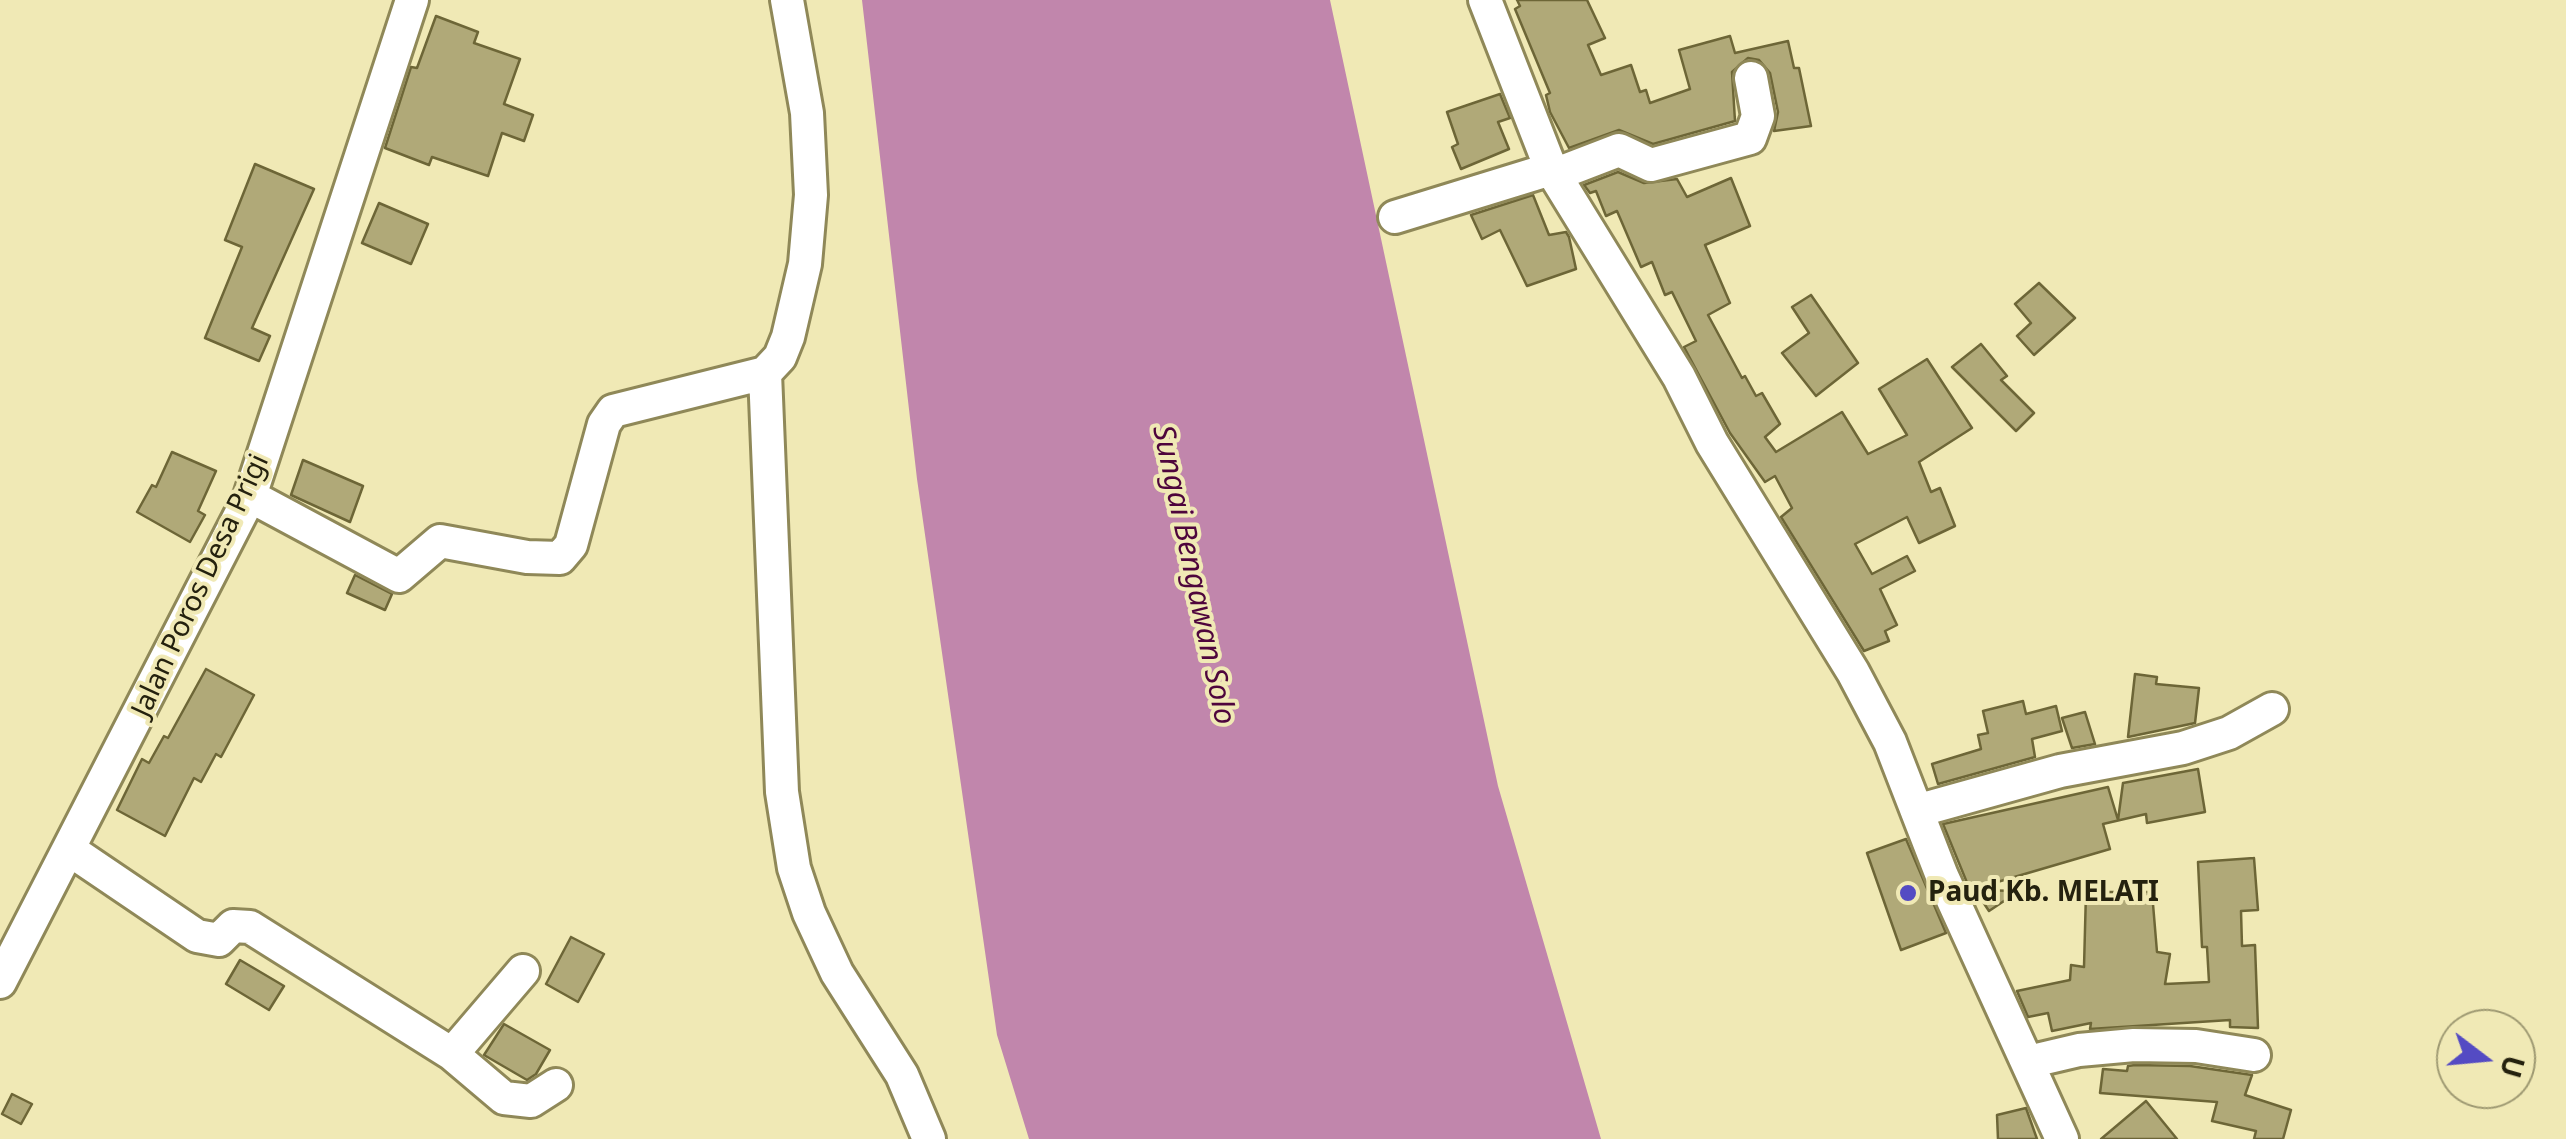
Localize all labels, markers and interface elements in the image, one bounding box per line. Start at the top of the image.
water label: Sungai Bengawan Solo [1144,422,1242,728]
street label: Jalan Poros Desa Prigi [125,449,277,723]
place label: Paud Kb. MELATI [1928,876,2159,910]
marker: Paud Kb. MELATI [1897,882,1919,904]
north arrow [2436,1009,2536,1109]
text: U [2492,1051,2534,1082]

